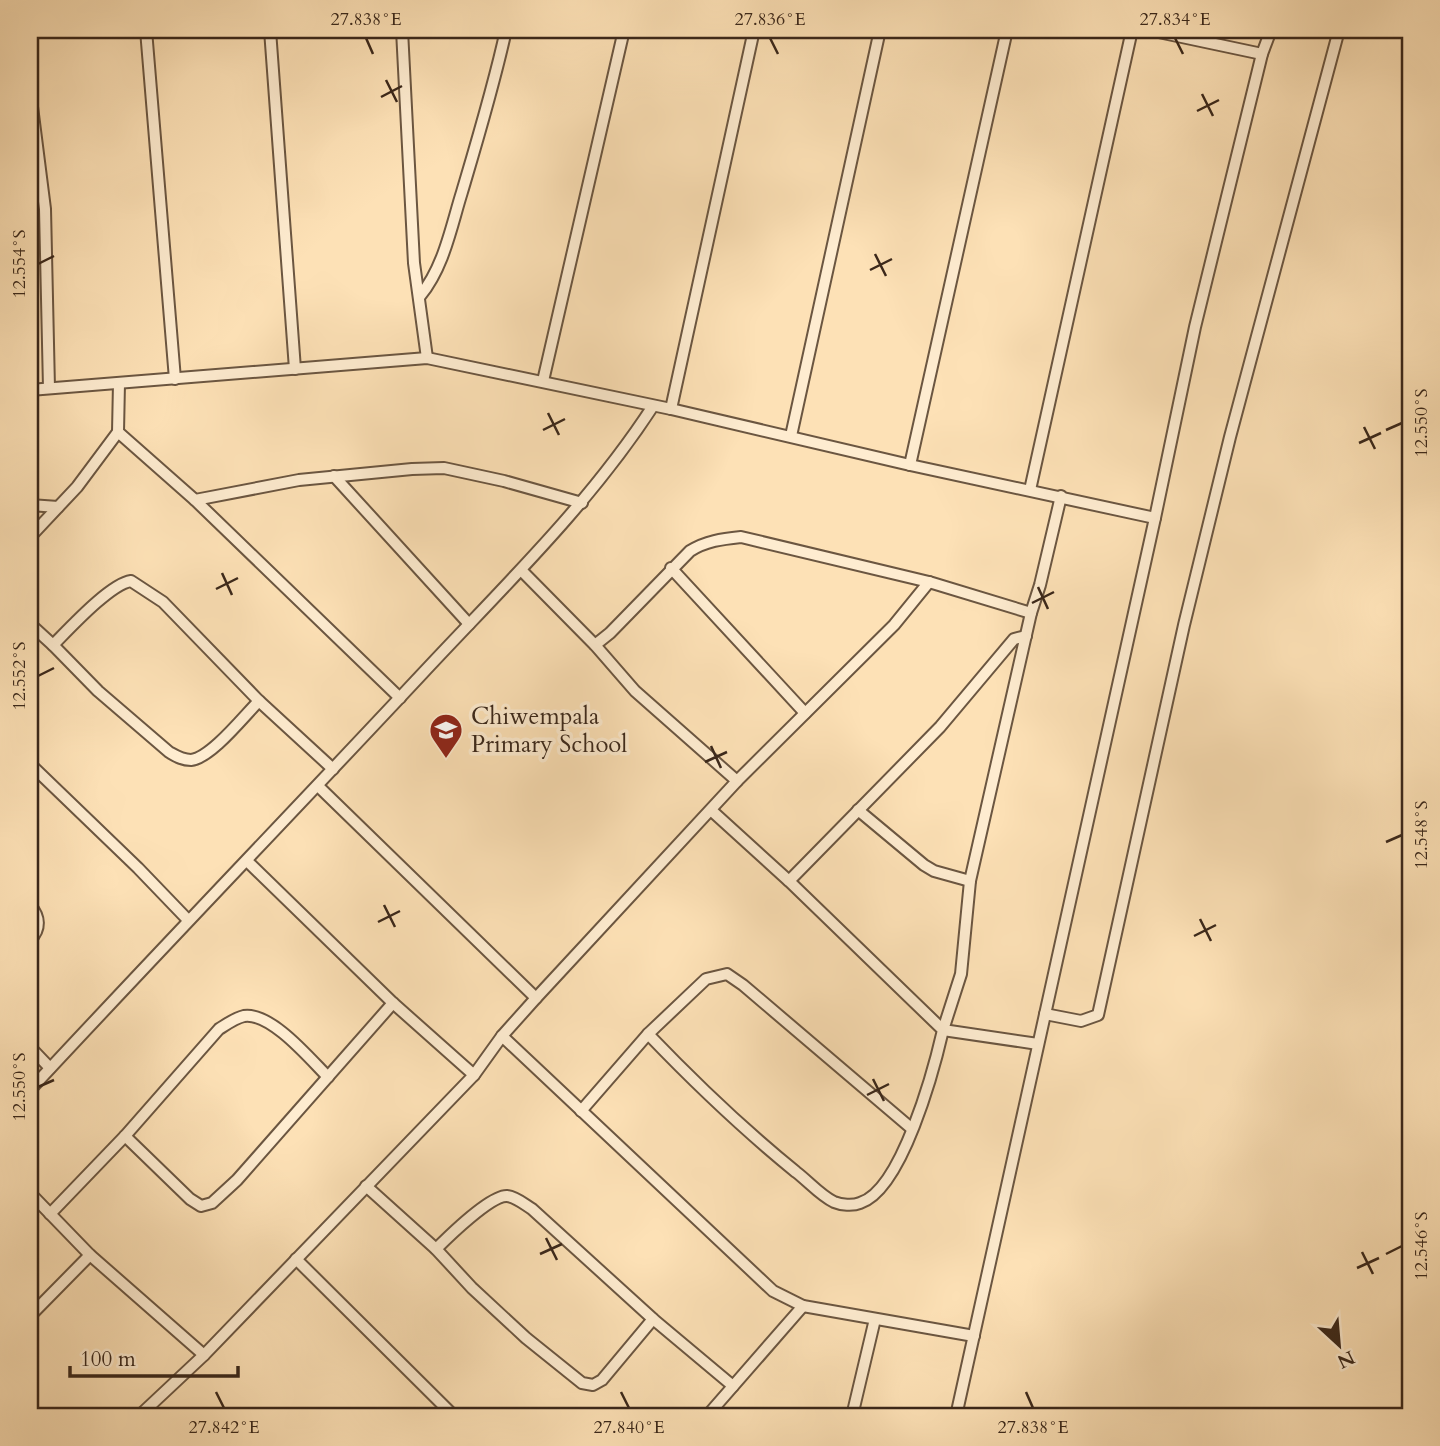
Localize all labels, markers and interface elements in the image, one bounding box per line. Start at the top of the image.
text: 27.838°E [331,7,402,32]
text: 27.836°E [735,7,806,32]
text: 27.834°E [1140,7,1211,32]
text: 12.554°S [7,230,32,298]
text: 12.550°S [1409,389,1434,457]
text: 12.552°S [7,642,32,710]
place label: Chiwempala Primary School [471,700,627,761]
school or university icon: Chiwempala Primary School [427,711,465,760]
text: 12.548°S [1409,801,1434,869]
text: 12.550°S [7,1053,32,1121]
text: 12.546°S [1409,1212,1434,1280]
north arrow [1304,1310,1374,1380]
scale bar [70,1334,238,1378]
text: N [1332,1344,1359,1375]
text: 100 m [80,1345,136,1374]
text: 27.842°E [189,1415,260,1440]
text: 27.840°E [594,1415,665,1440]
text: 27.838°E [998,1415,1069,1440]

